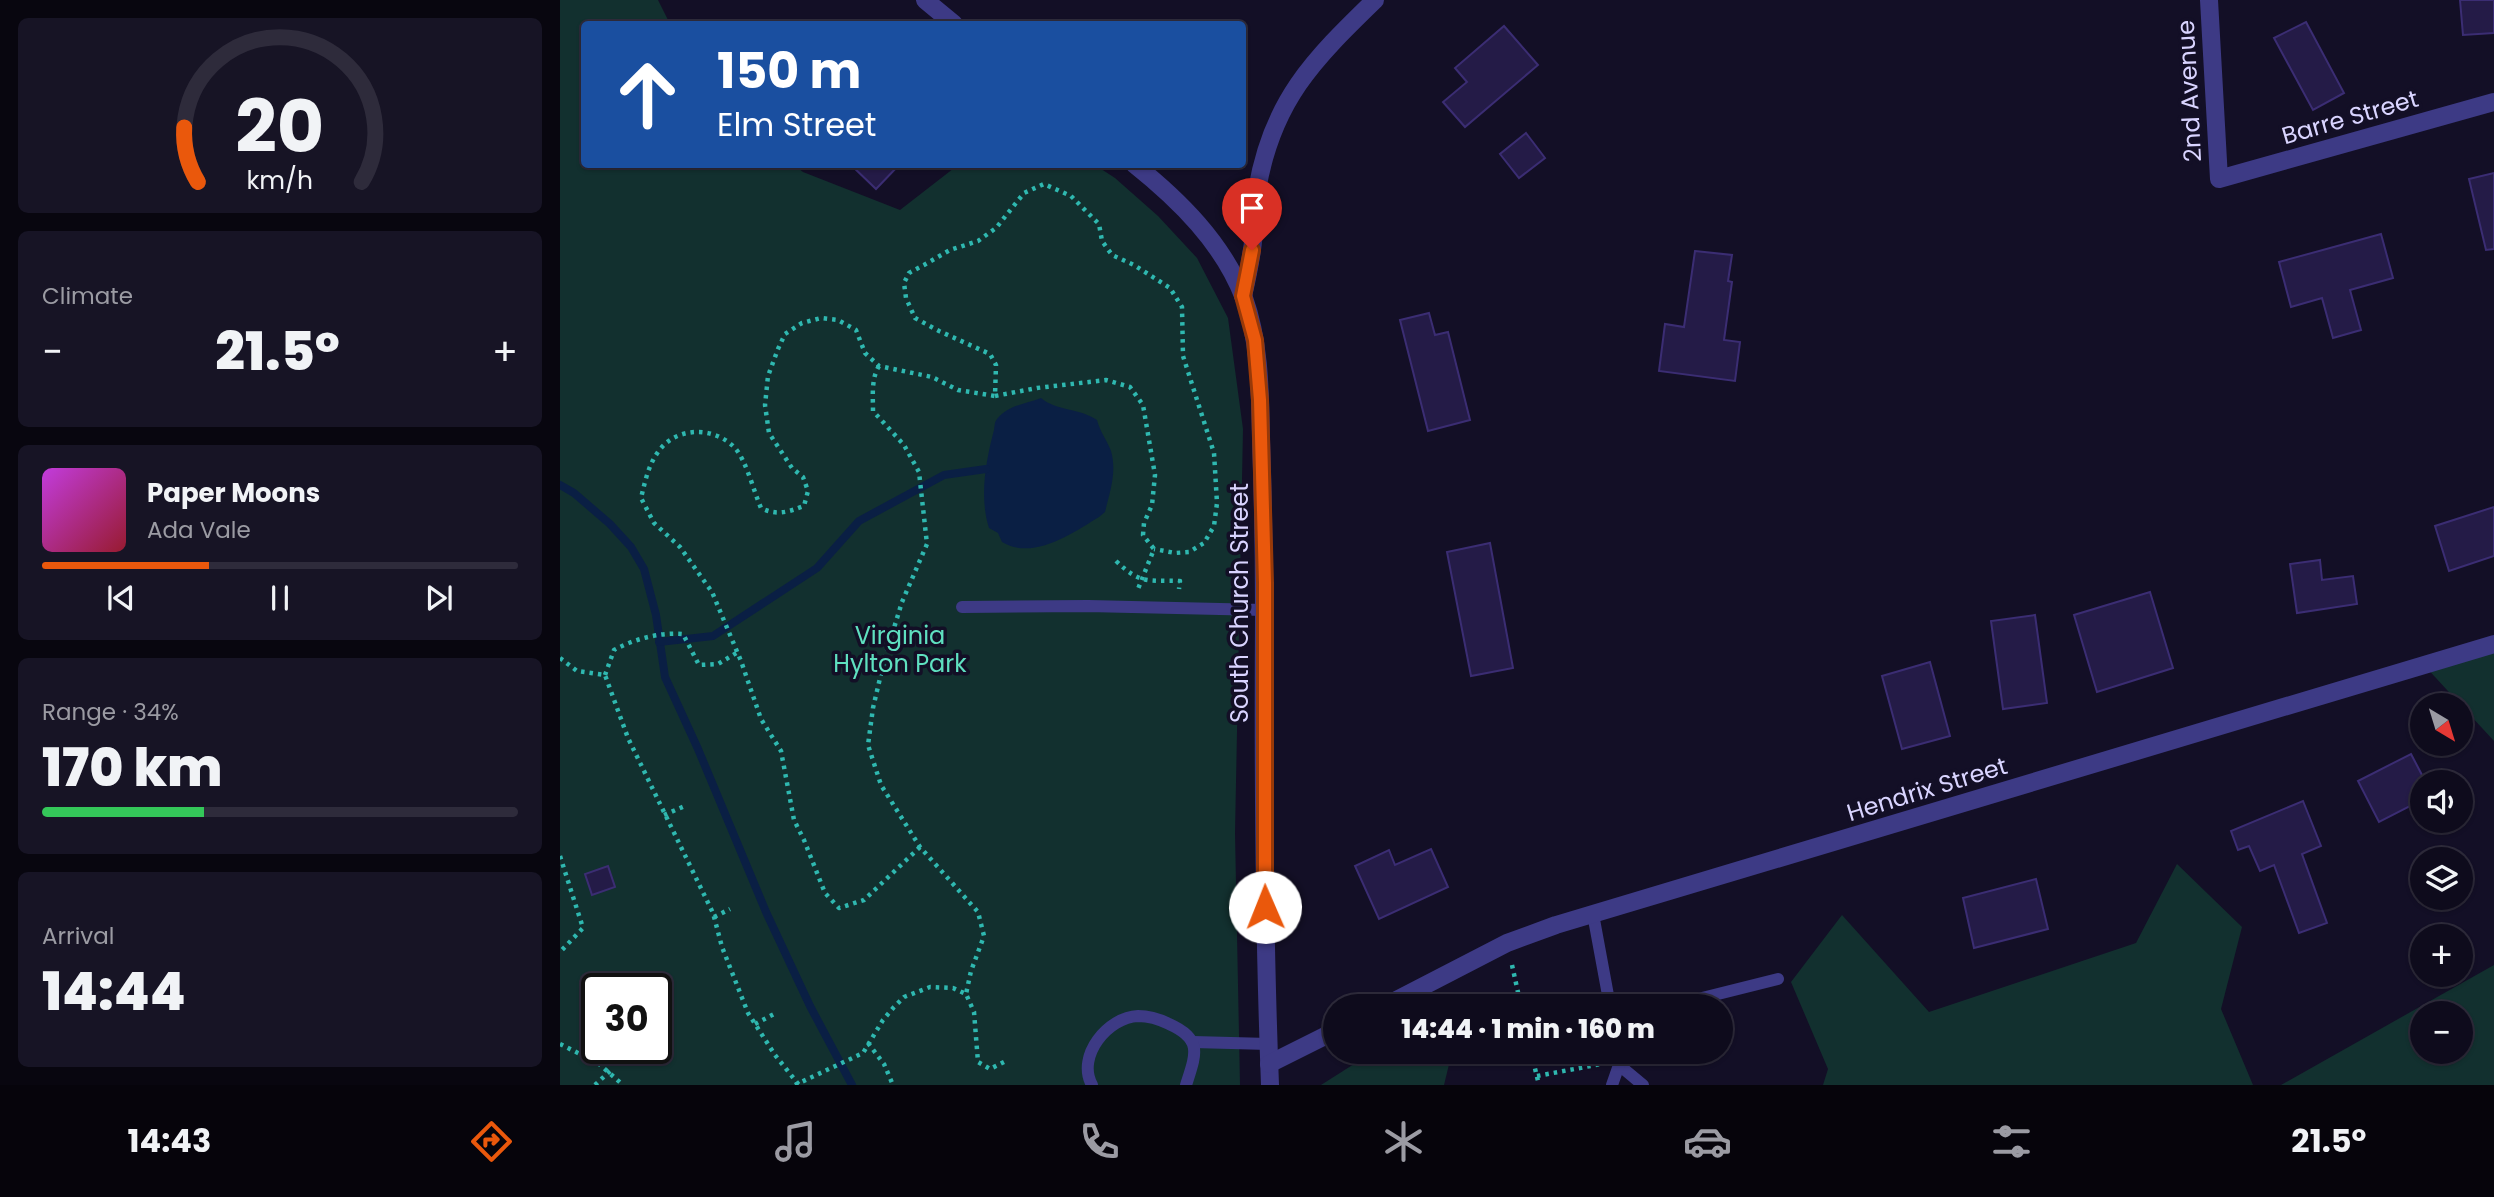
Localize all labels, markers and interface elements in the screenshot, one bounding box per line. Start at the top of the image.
street label: 2nd Avenue [2169,19,2209,163]
text: 150 m [717,37,862,105]
icon: ahead [602,49,693,140]
text: 20 [235,76,325,177]
street label: Barre Street [2278,82,2422,152]
text: Elm Street [717,102,877,147]
text: km/h [247,163,313,198]
pin [1222,178,1282,250]
icon: arrive [1233,189,1271,227]
text: Climate [42,280,133,312]
text: 21.5° [215,315,340,388]
text: − [42,325,63,378]
text: + [492,325,518,378]
text: Paper Moons [147,475,320,511]
street label: South Church Street [1223,483,1256,723]
text: Ada Vale [147,514,251,546]
icon: previous [102,579,140,617]
icon: pause [261,579,299,617]
icon: next [420,579,458,617]
park label: Virginia Hylton Park [833,619,967,680]
north arrow [2410,693,2473,756]
map controls [2410,693,2473,1064]
text: Range · 34% [42,696,179,728]
text: 170 km [42,731,223,804]
street label: Hendrix Street [1843,749,2011,829]
button: sound [2410,770,2473,833]
button: layers [2410,847,2473,910]
position arrow [1228,870,1302,944]
text: Arrival [42,920,114,952]
button: + [2410,924,2473,987]
text: 14:44 [42,955,186,1028]
speed limit sign: 30 [581,973,672,1064]
button: − [2410,1001,2473,1064]
text: 14:44 · 1 min · 160 m [1401,1011,1655,1047]
icon: directions [467,1117,516,1166]
icon: music [771,1117,820,1166]
icon: phone [1075,1117,1124,1166]
icon: climate [1379,1117,1428,1166]
icon: car [1683,1117,1732,1166]
icon: filters [1987,1117,2036,1166]
text: 14:43 [128,1118,211,1163]
text: 21.5° [2291,1118,2366,1163]

